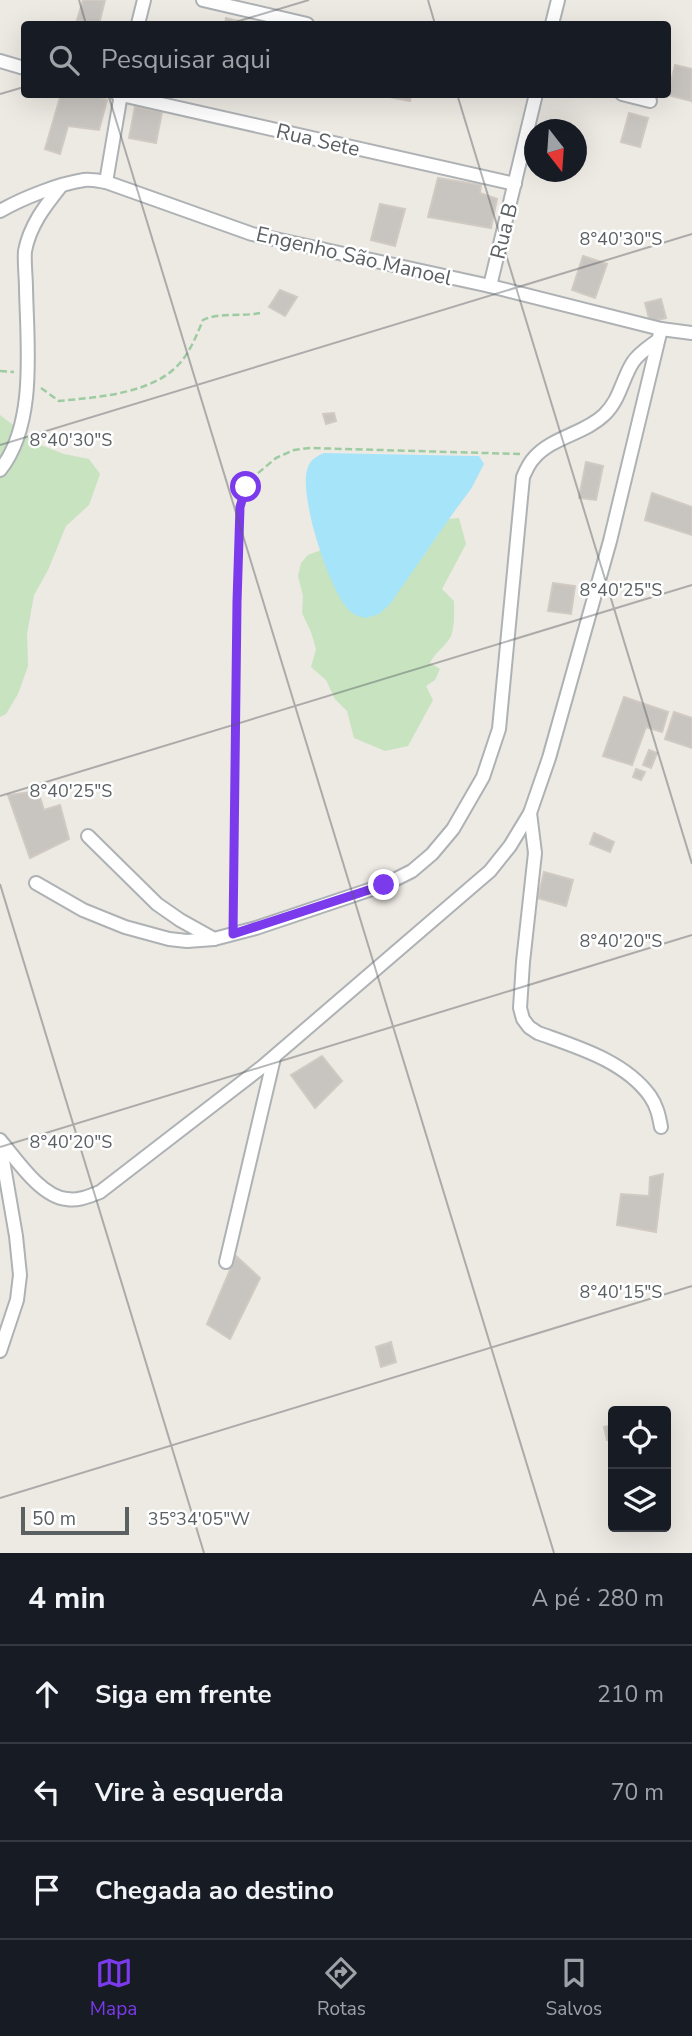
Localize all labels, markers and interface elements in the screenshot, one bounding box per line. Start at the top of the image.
search box [21,21,671,98]
icon: search [45,41,83,79]
text: Pesquisar aqui [101,42,271,77]
street label: Rua Sete [274,117,362,163]
north arrow [524,119,587,182]
street label: Rua B [484,200,524,262]
street label: Engenho São Manoel [254,220,455,292]
text: 8°40'30"S [580,227,662,251]
text: 8°40'30"S [30,428,112,452]
route start [230,471,261,502]
text: 8°40'25"S [580,578,662,602]
text: 8°40'25"S [30,779,112,803]
route end [368,869,399,900]
text: 8°40'20"S [580,929,662,953]
text: 8°40'20"S [30,1130,112,1154]
text: 8°40'15"S [580,1280,662,1304]
map controls [608,1406,671,1532]
button: locate [608,1406,671,1469]
button: layers [608,1469,671,1532]
scale bar [21,1504,130,1536]
text: 50 m [32,1506,76,1532]
text: 35°34'05"W [148,1507,250,1531]
text: 4 min [28,1578,106,1619]
text: A pé · 280 m [532,1583,664,1614]
icon: ahead [28,1675,66,1713]
text: Siga em frente [95,1677,272,1712]
text: 210 m [597,1679,664,1710]
icon: left [28,1773,66,1811]
text: Vire à esquerda [95,1775,284,1810]
text: 70 m [611,1777,664,1808]
icon: arrive [28,1871,66,1909]
text: Chegada ao destino [95,1873,334,1908]
tab: Mapa [90,1954,137,2022]
tab: Rotas [317,1954,366,2022]
tab: Salvos [546,1954,602,2022]

